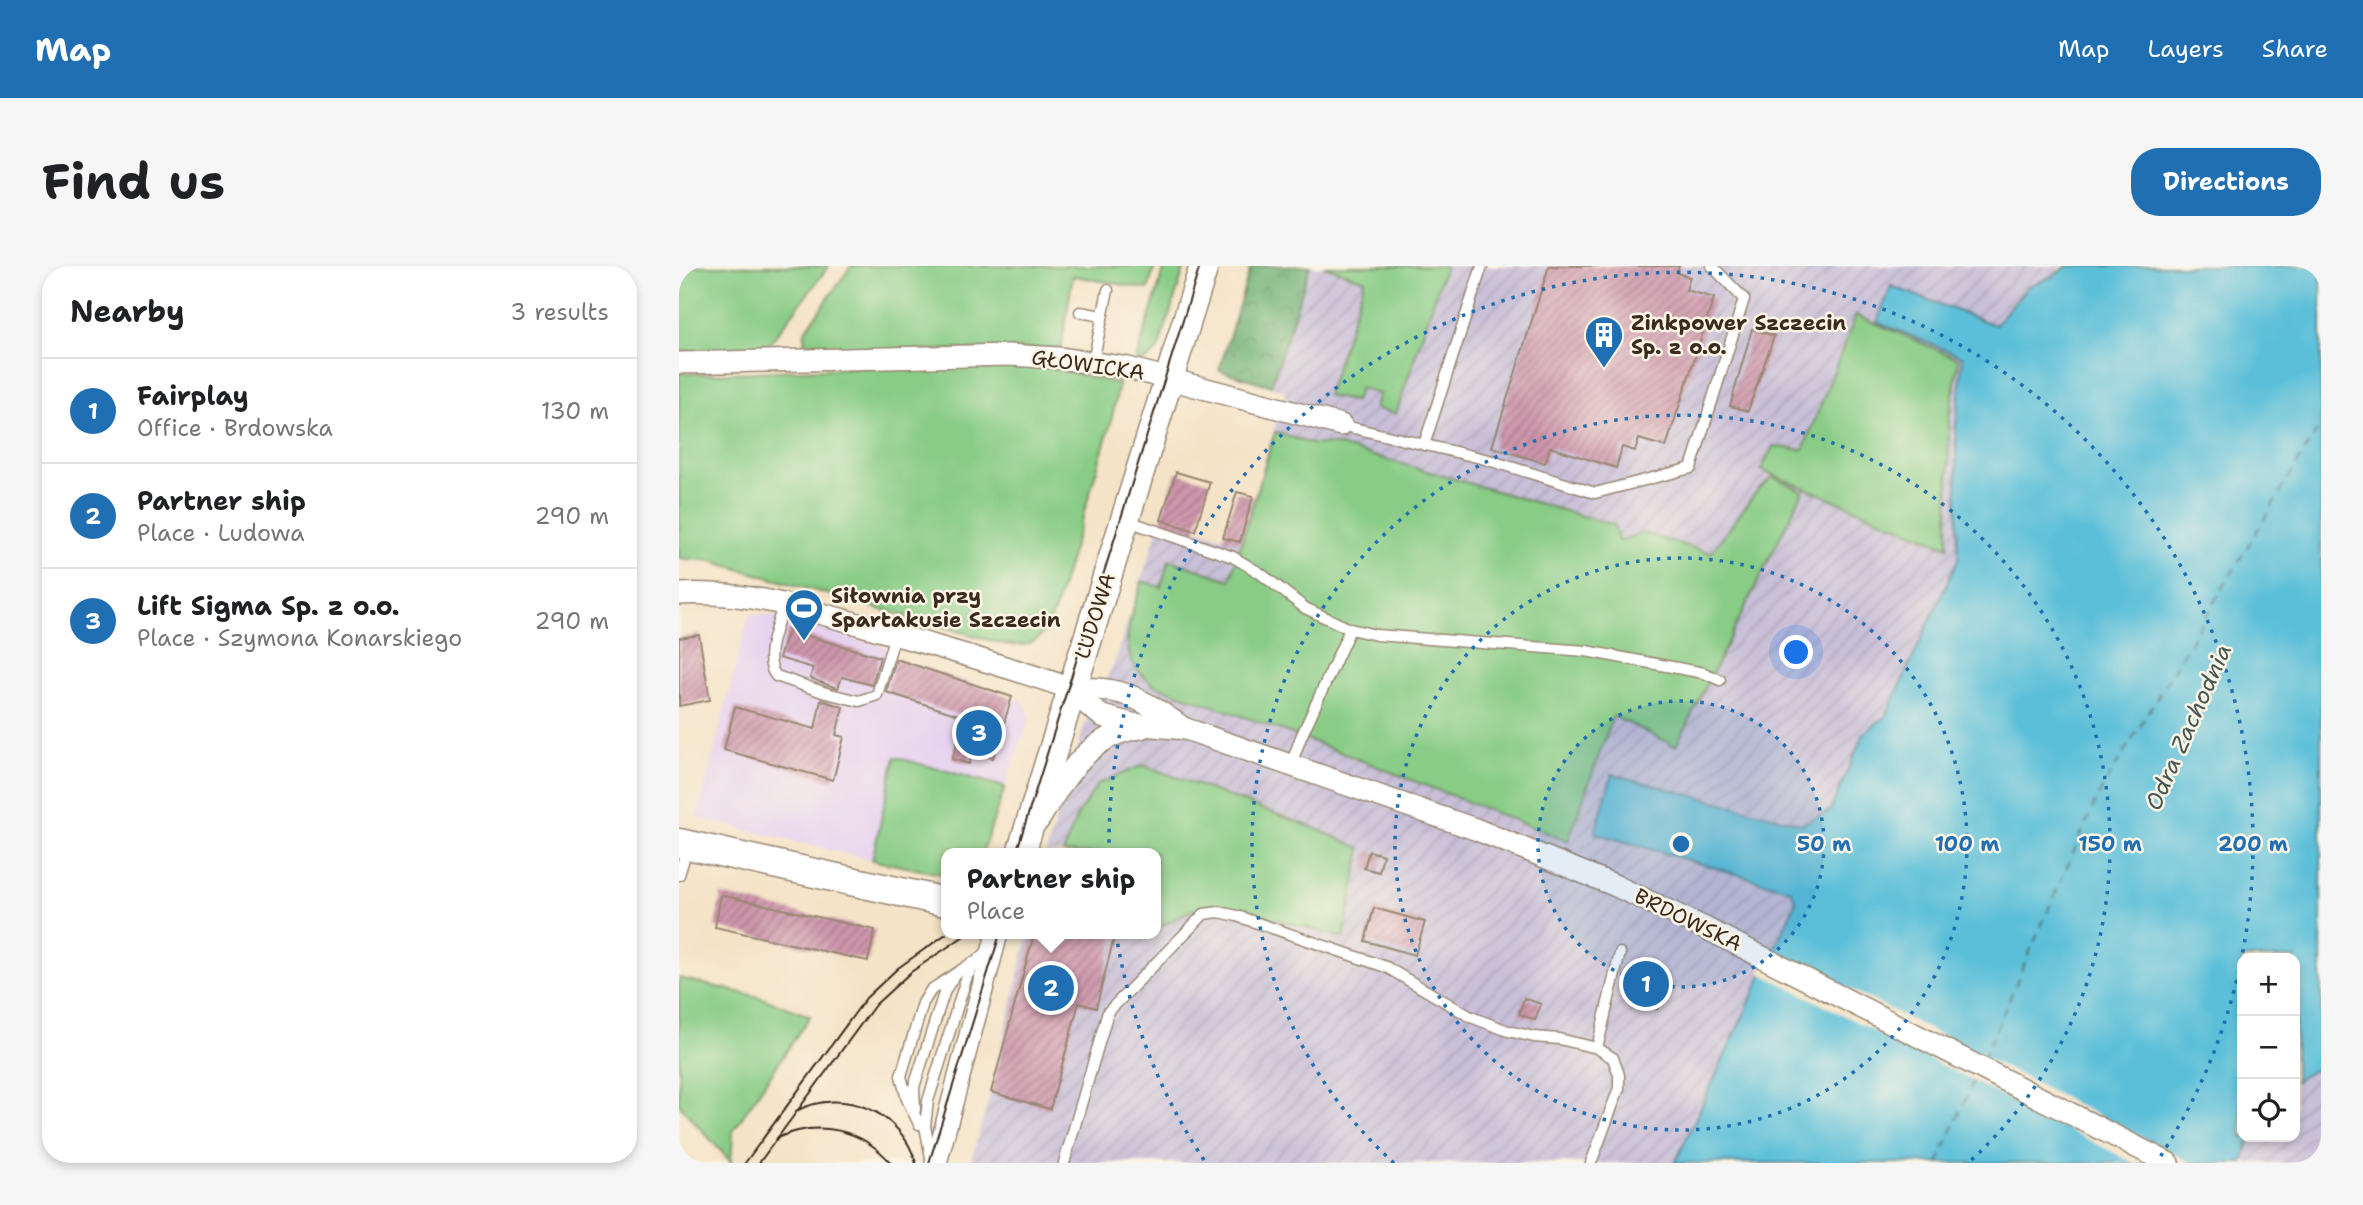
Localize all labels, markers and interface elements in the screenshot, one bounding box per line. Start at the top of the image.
text: Map [35,27,111,72]
text: Map [2058,33,2109,65]
text: Layers [2147,33,2224,65]
text: Share [2262,33,2328,65]
button: Directions [2131,148,2321,216]
text: Find us [42,149,225,215]
text: Nearby [70,291,185,332]
text: 3 results [510,297,609,327]
place label: Zinkpower Szczecin Sp. z o.o. [1631,309,1846,361]
building icon: Zinkpower Szczecin Sp. z o.o. [1583,314,1625,369]
street label: GŁOWICKA [1030,343,1146,387]
text: Fairplay [137,378,249,413]
text: 1 [88,396,98,426]
text: 130 m [541,396,609,426]
text: Office · Brdowska [137,413,333,443]
text: Partner ship [137,483,306,518]
text: 2 [85,501,101,531]
text: 290 m [535,501,609,531]
text: Place · Ludowa [137,518,305,548]
street label: LUDOWA [1068,570,1122,662]
place label: Siłownia przy Spartakusie Szczecin [831,582,1061,634]
sports icon: Siłownia przy Spartakusie Szczecin [783,587,825,642]
text: Lift Sigma Sp. z o.o. [137,588,400,623]
text: 3 [85,606,101,636]
text: 290 m [535,606,609,636]
text: Place · Szymona Konarskiego [137,623,462,653]
your location [1779,635,1813,669]
water label: Odra Zachodnia [2138,639,2238,815]
pin: 3 [956,707,1002,759]
text: 50 m [1797,830,1851,858]
text: 100 m [1935,830,1999,858]
text: 150 m [2078,830,2142,858]
text: 200 m [2218,830,2288,858]
centre of rings [1669,832,1693,856]
popup [941,848,1161,939]
text: Partner ship [967,861,1135,896]
street label: BRDOWSKA [1630,882,1746,958]
text: Place [967,896,1025,926]
map controls [2237,953,2300,1142]
button: + [2237,953,2300,1016]
pin: 1 [1623,958,1669,1010]
pin: 2 [1028,962,1074,1014]
button: − [2237,1016,2300,1079]
button: locate [2237,1079,2300,1142]

